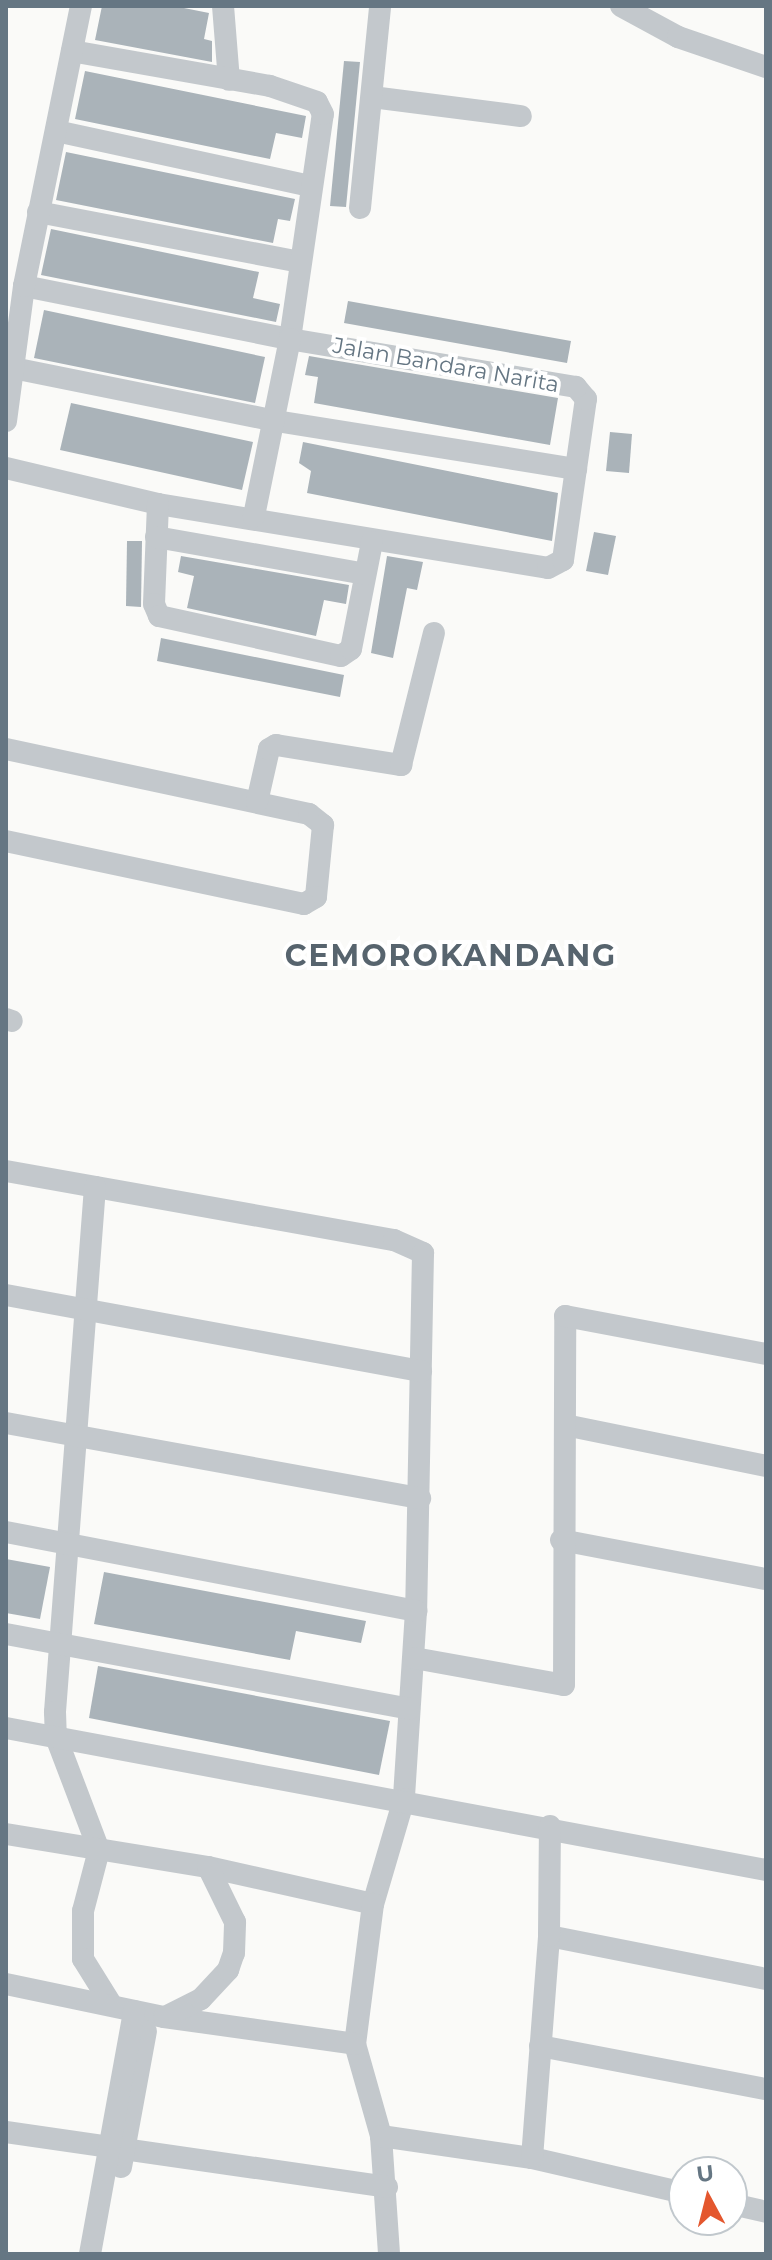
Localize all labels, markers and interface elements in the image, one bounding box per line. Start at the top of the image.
street label: Jalan Bandara Narita [331,332,561,398]
district label: CEMOROKANDANG [285,938,617,974]
north arrow [668,2156,748,2236]
text: U [695,2159,716,2188]

